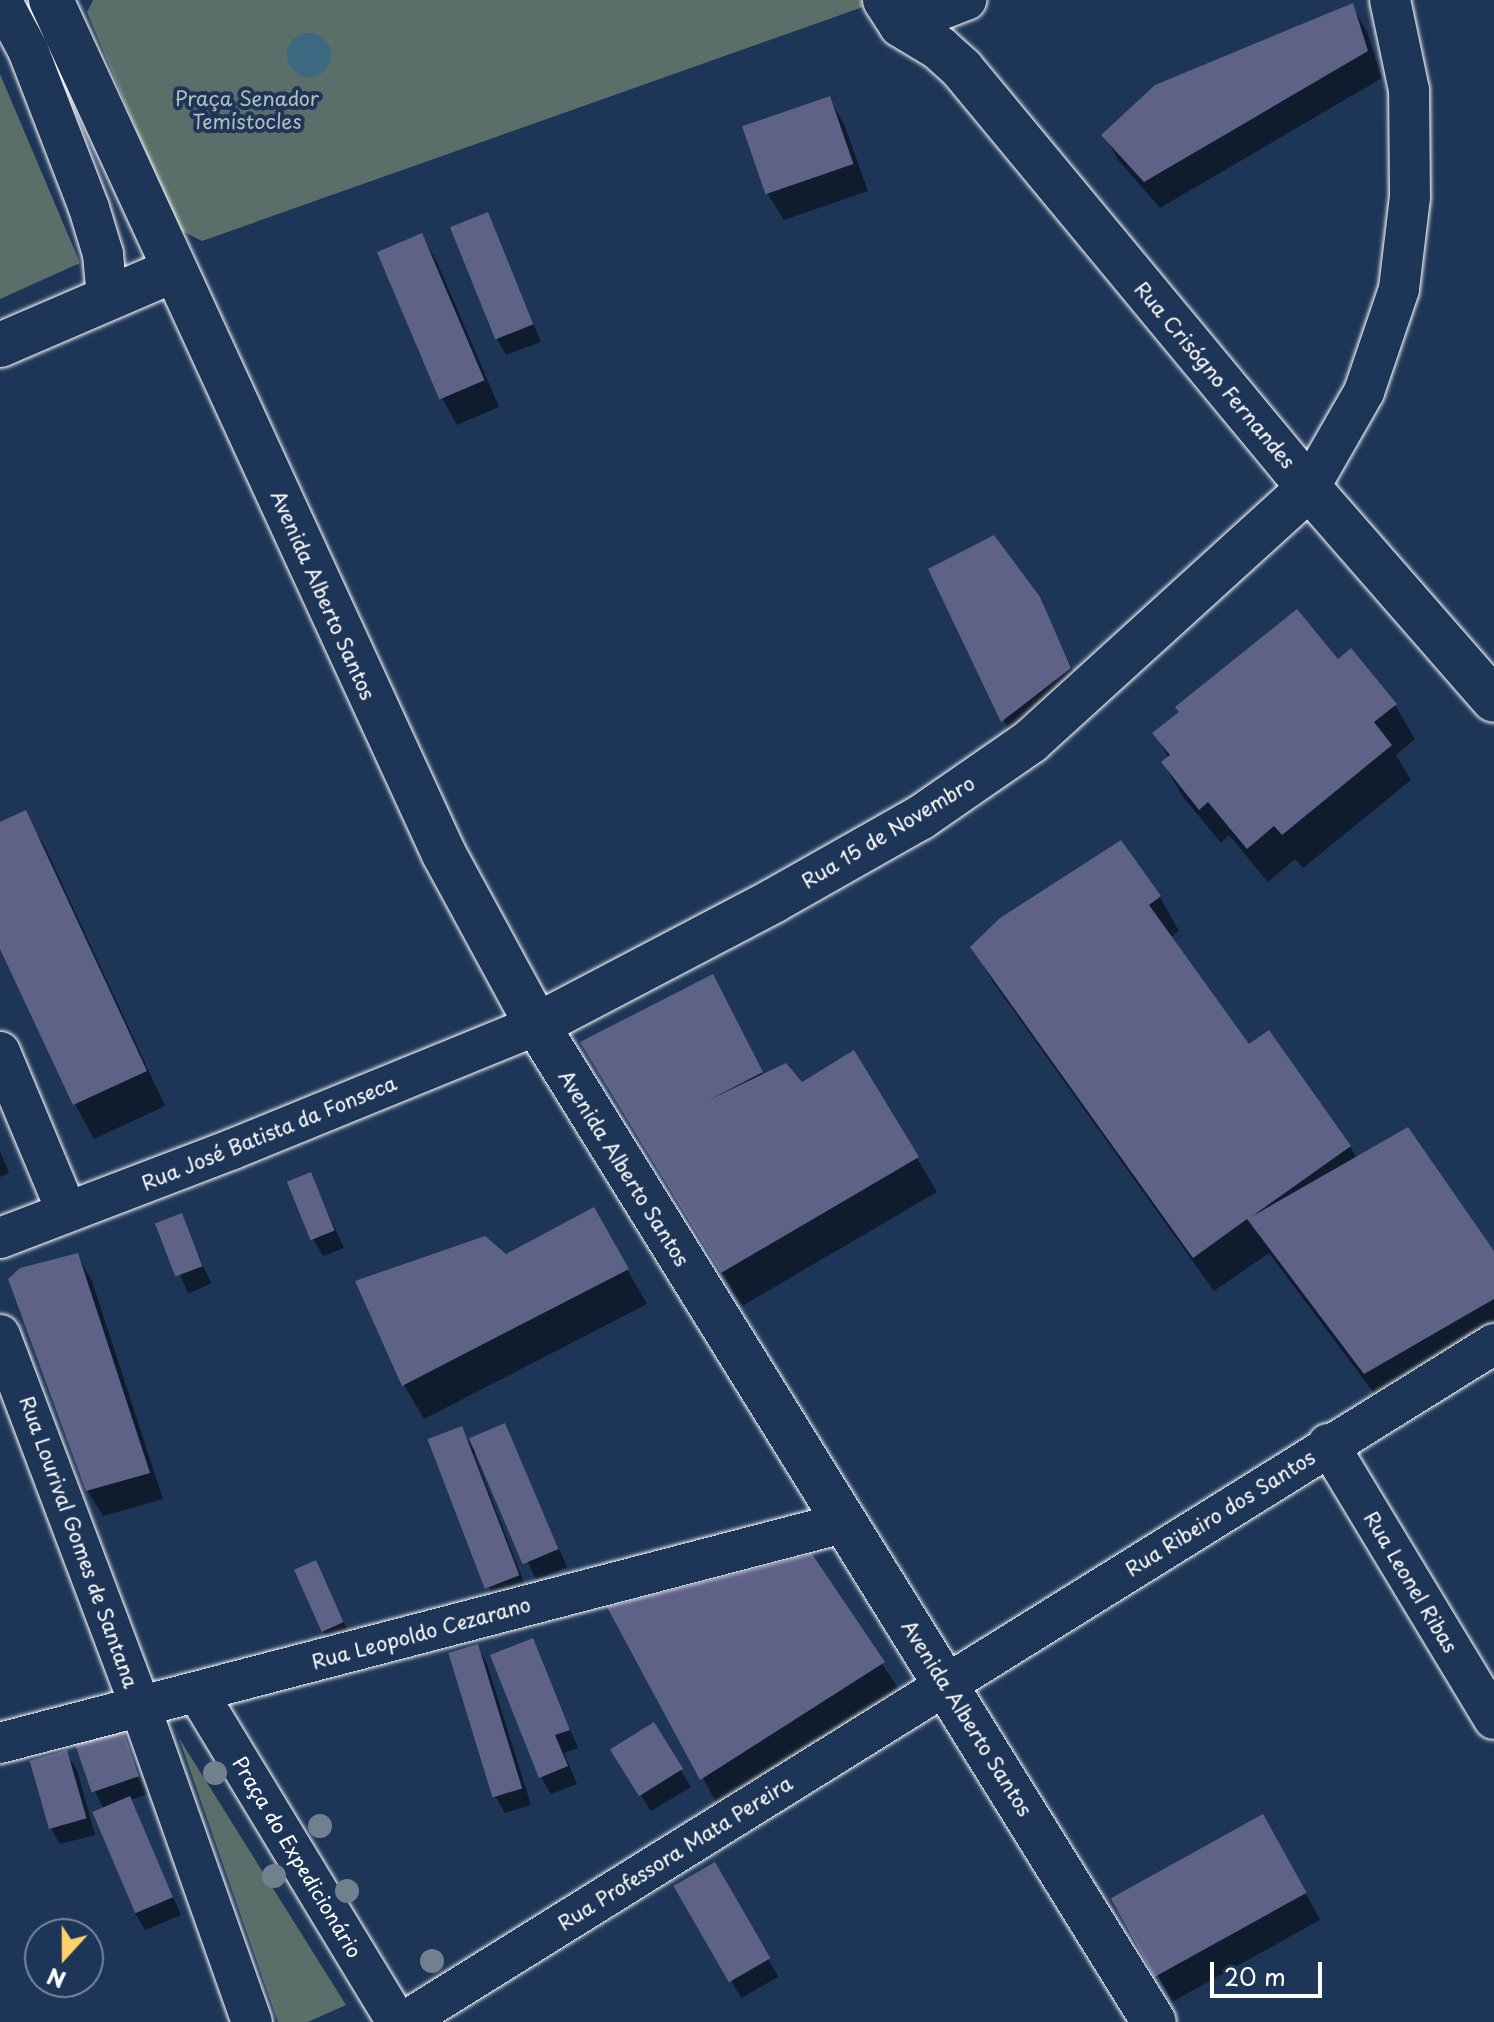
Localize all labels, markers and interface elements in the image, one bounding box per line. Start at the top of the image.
park label: Praça Senador Temístocles [175,86,319,133]
street label: Rua Crisógno Fernandes [1130,277,1300,473]
street label: Avenida Alberto Santos [266,487,380,703]
street label: Rua 15 de Novembro [797,771,979,893]
street label: Avenida Alberto Santos [554,1066,694,1270]
street label: Rua José Batista da Fonseca [136,1070,402,1196]
street label: Rua Lourival Gomes de Santana [14,1392,144,1692]
street label: Rua Ribeiro dos Santos [1120,1444,1320,1582]
street label: Rua Leonel Ribas [1359,1506,1463,1658]
street label: Rua Leopoldo Cezarano [308,1592,534,1674]
street label: Avenida Alberto Santos [897,1616,1037,1820]
street label: Praça do Expedicionário [227,1751,367,1963]
street label: Rua Professora Mata Pereira [551,1770,799,1936]
north arrow [24,1918,104,1998]
scale bar [1214,1946,1326,1996]
text: 20 m [1224,1958,1286,1994]
text: N [42,1960,70,1998]

